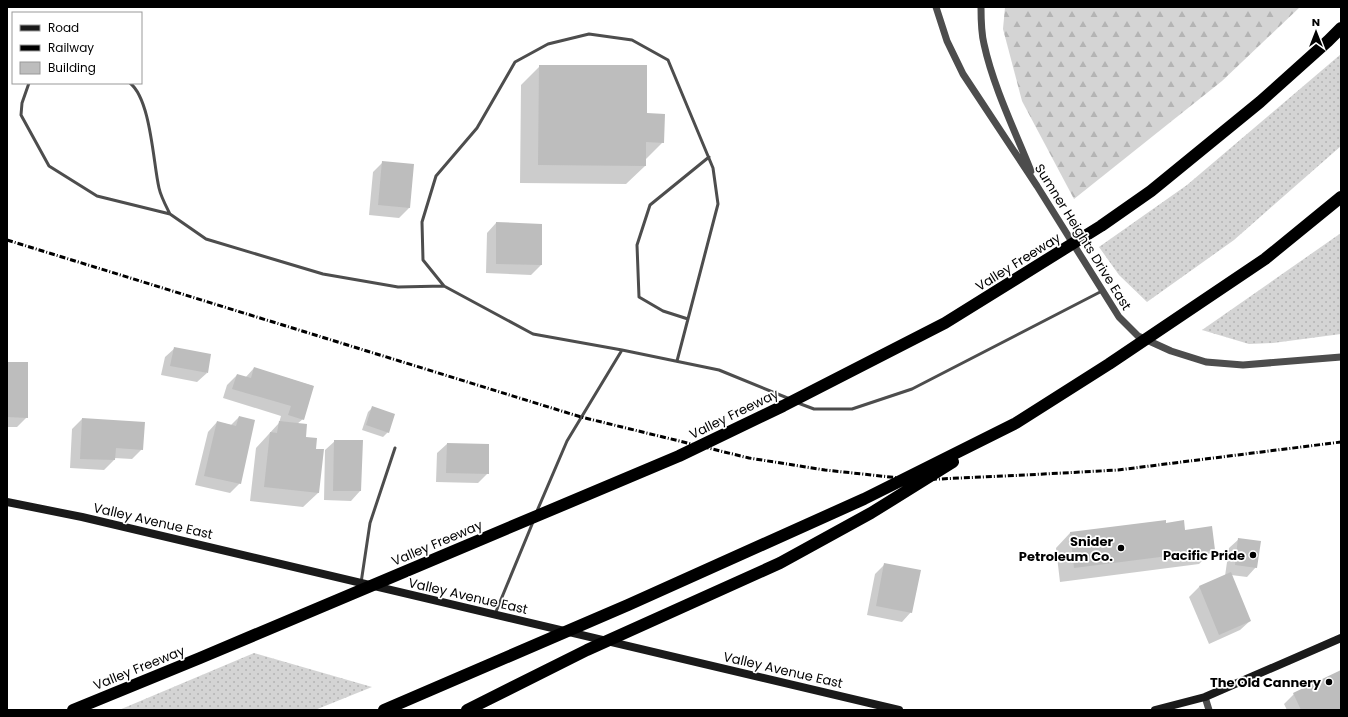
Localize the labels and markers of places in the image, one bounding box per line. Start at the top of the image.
place label: Snider Petroleum Co. [1019,532,1113,566]
marker: Snider Petroleum Co. [1116,543,1126,553]
place label: Pacific Pride [1163,546,1245,565]
marker: Pacific Pride [1248,550,1258,560]
place label: The Old Cannery [1210,673,1322,692]
marker: The Old Cannery [1324,677,1334,687]

